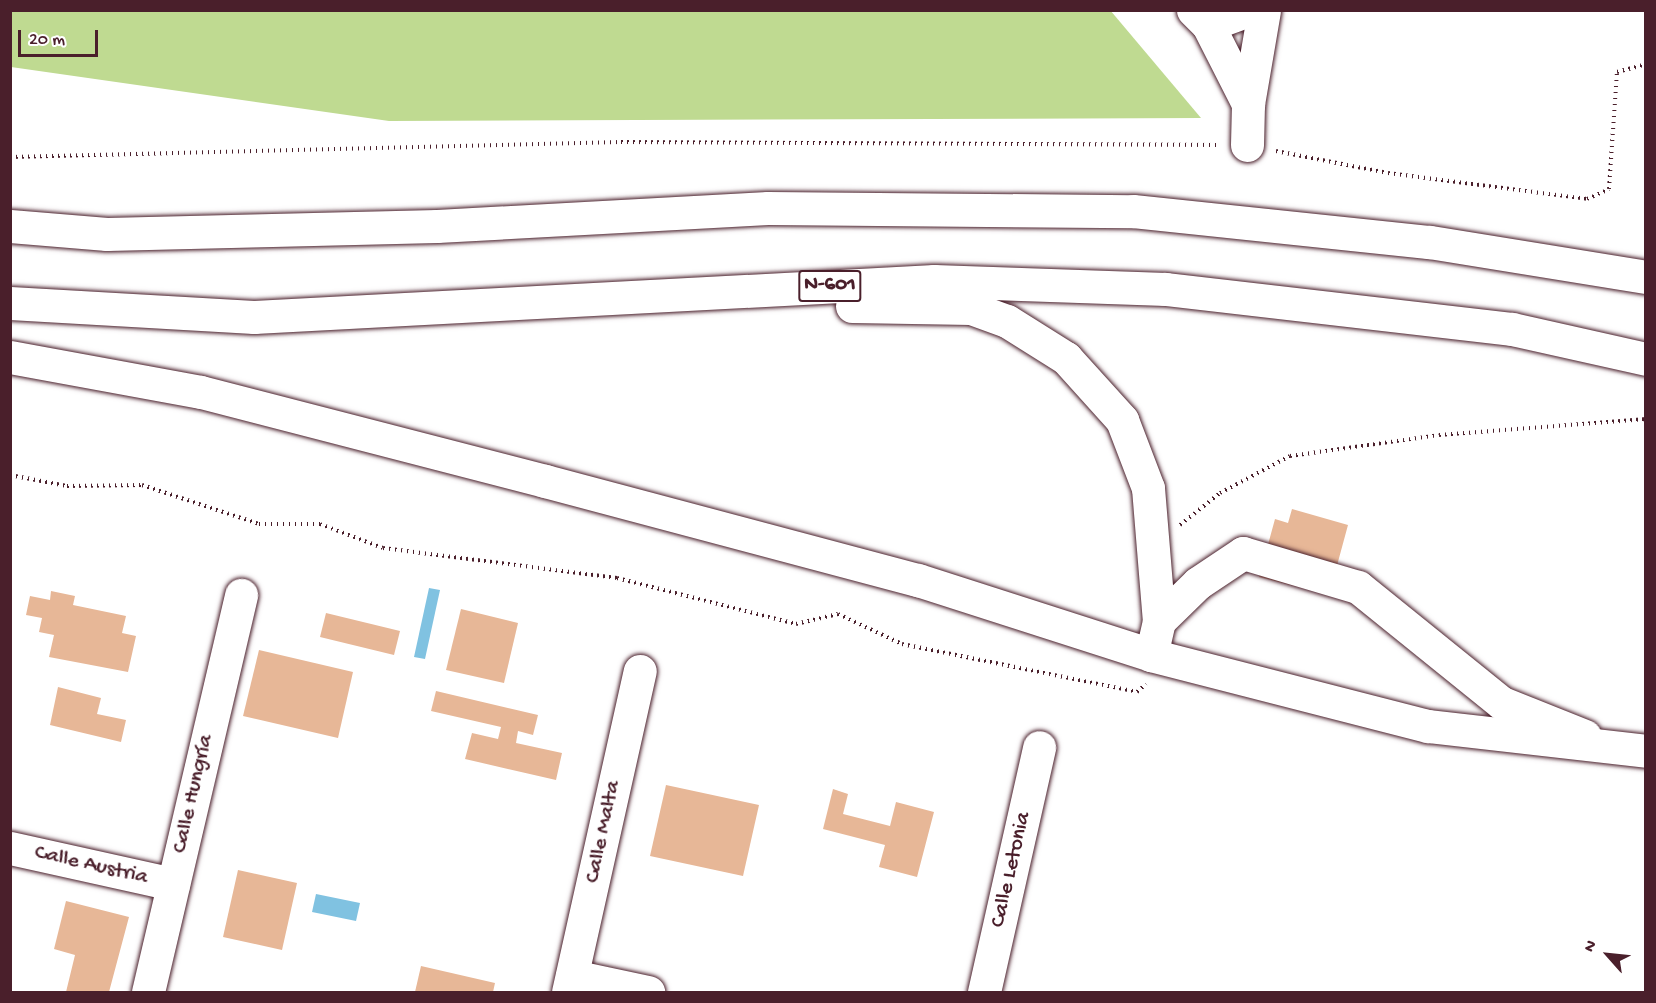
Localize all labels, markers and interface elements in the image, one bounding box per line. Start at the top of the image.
scale bar [21,18,100,56]
text: 20 m [29,30,65,51]
road number: N-601 [797,268,863,304]
street label: Calle Hungría [168,732,220,856]
street label: Calle Malta [580,778,628,886]
street label: Calle Letonia [986,810,1038,930]
street label: Calle Austria [32,840,150,892]
north arrow [1578,925,1638,985]
text: N [1581,938,1602,956]

